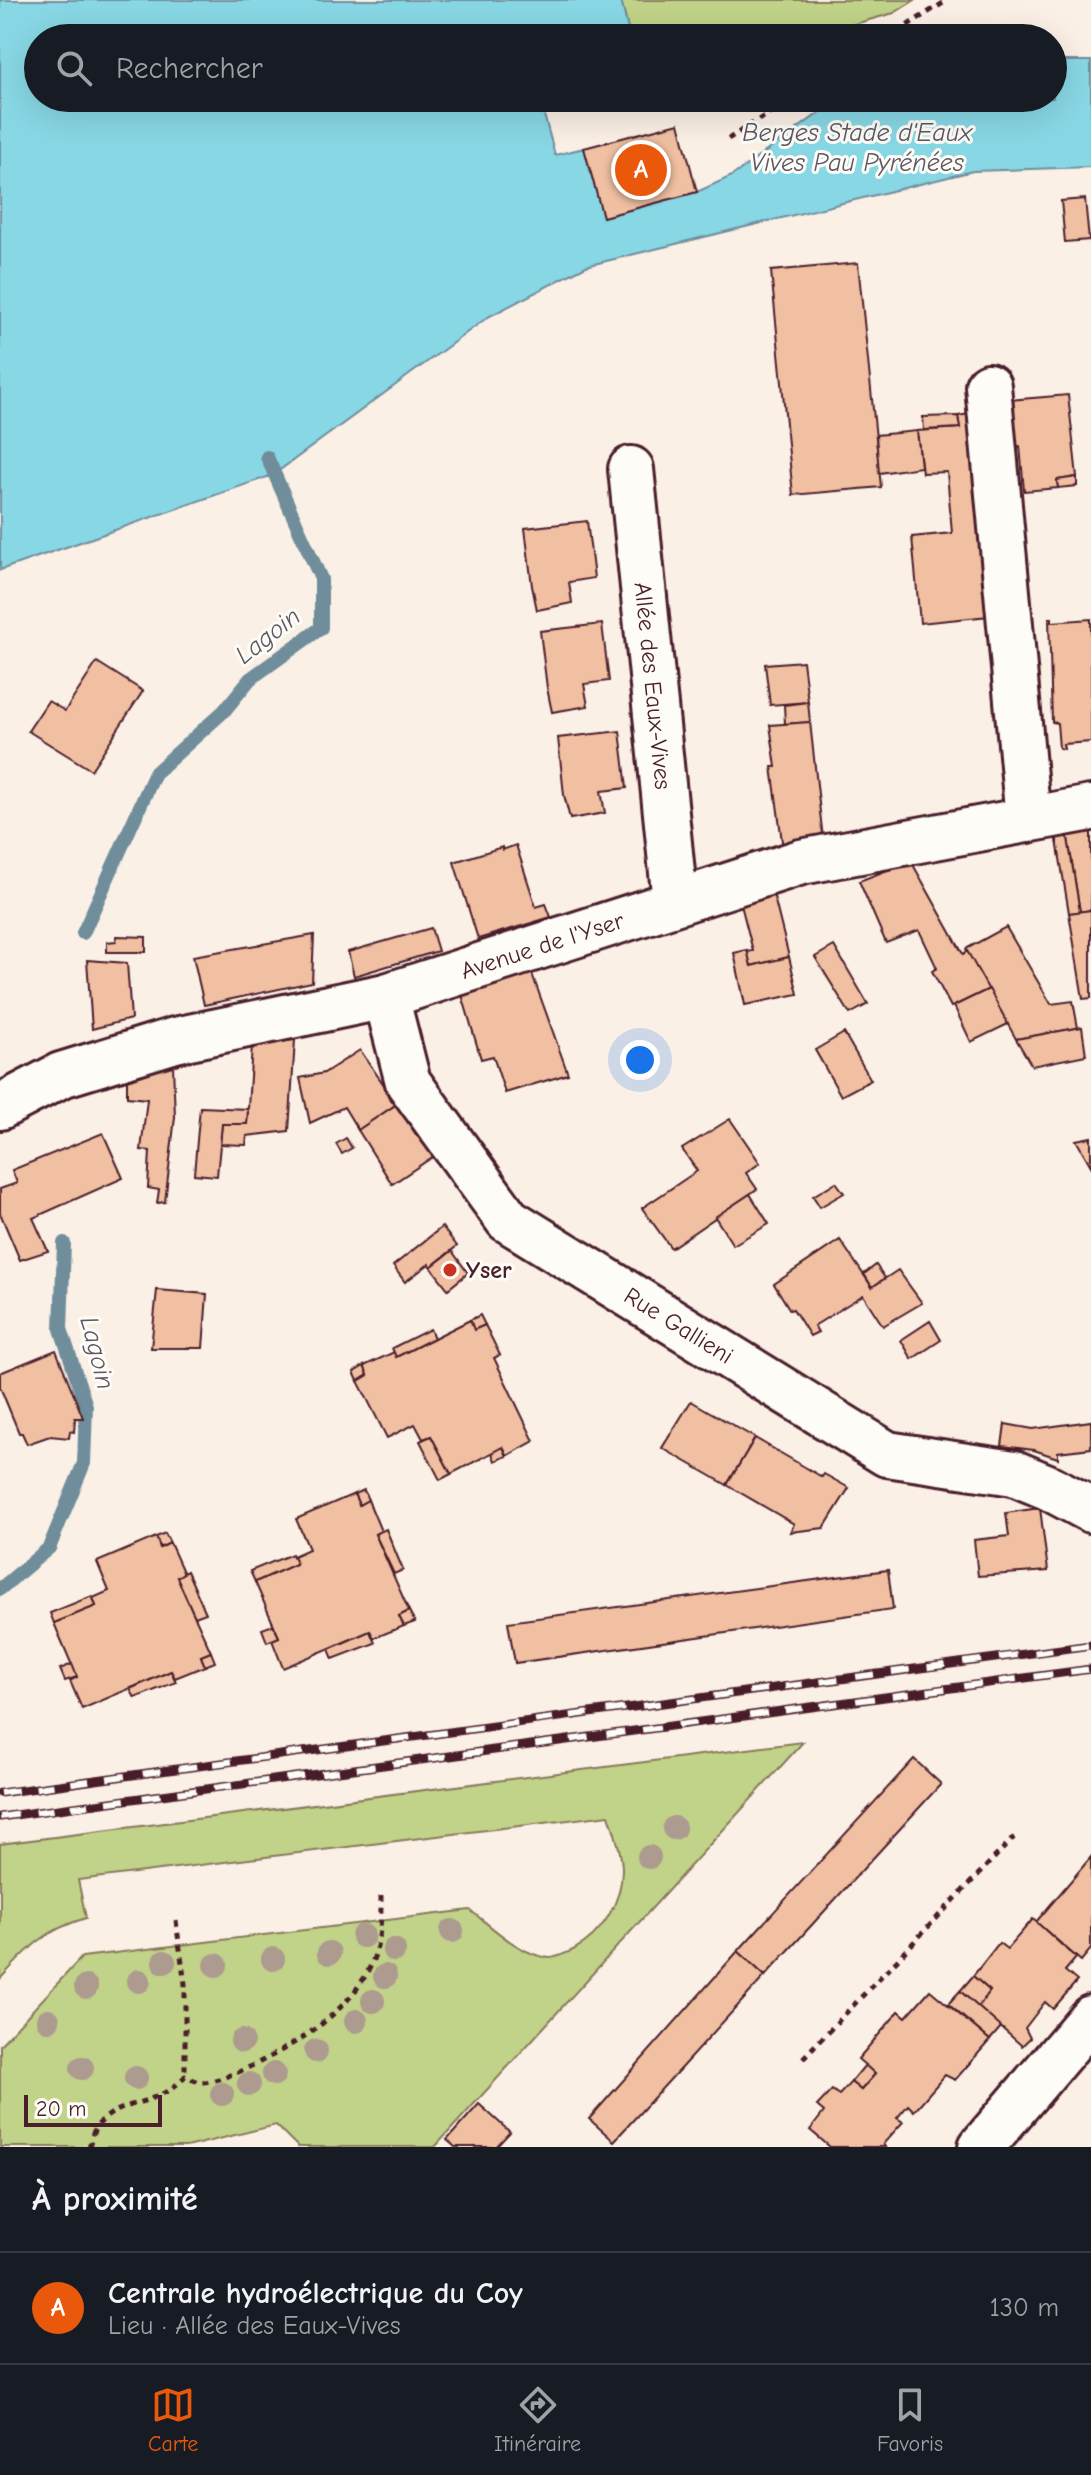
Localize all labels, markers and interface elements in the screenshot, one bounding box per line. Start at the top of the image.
search box [24,24,1067,112]
icon: search [52,46,96,90]
text: Rechercher [116,51,263,86]
water label: Berges Stade d'Eaux Vives Pau Pyrénées [742,118,973,178]
pin: A [615,140,667,200]
street label: Allée des Eaux-Vives [629,581,677,791]
water label: Lagoin [230,601,306,671]
street label: Avenue de l'Yser [457,906,628,985]
your location [620,1040,660,1080]
place label: Yser [466,1256,512,1284]
marker: Yser [441,1261,459,1279]
street label: Rue Gallieni [619,1281,739,1370]
water label: Lagoin [74,1314,120,1392]
scale bar [24,2091,162,2127]
text: 20 m [36,2096,86,2122]
text: À proximité [32,2179,198,2219]
text: Centrale hydroélectrique du Coy [108,2276,523,2311]
text: A [51,2293,65,2323]
text: 130 m [990,2293,1059,2323]
text: Lieu · Allée des Eaux-Vives [108,2311,401,2341]
tab: Carte [148,2383,198,2457]
tab: Itinéraire [494,2383,581,2457]
tab: Favoris [877,2383,943,2457]

